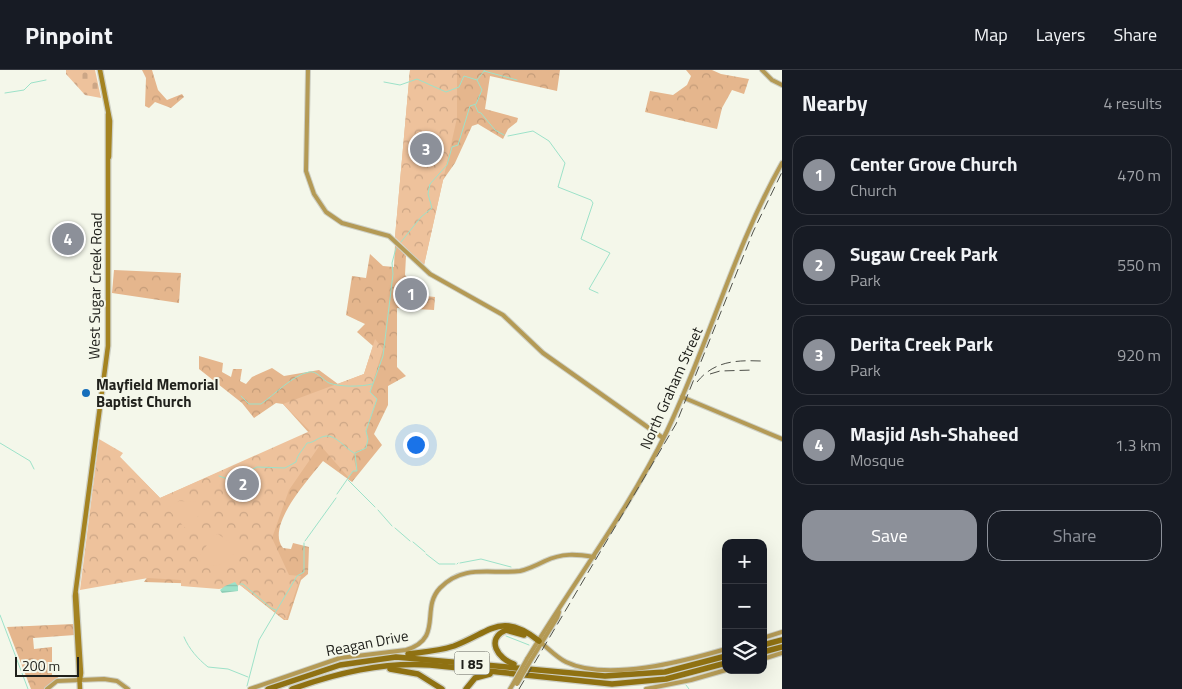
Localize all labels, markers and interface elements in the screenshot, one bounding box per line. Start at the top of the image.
text: Pinpoint [25,17,113,53]
text: Map [974,21,1008,48]
text: Layers [1036,21,1085,48]
text: Share [1113,21,1157,48]
text: Nearby [802,87,867,119]
text: 4 results [1103,91,1162,115]
pin: 3 [410,130,442,168]
text: Center Grove Church [850,149,1017,178]
text: 1 [815,163,823,187]
text: 470 m [1117,163,1161,187]
text: Church [850,178,897,202]
street label: West Sugar Creek Road [82,212,108,360]
pin: 4 [52,220,84,258]
text: Sugaw Creek Park [850,239,998,268]
text: 2 [815,253,823,277]
text: 550 m [1117,253,1161,277]
text: Park [850,268,881,292]
pin: 1 [395,275,427,313]
street label: North Graham Street [634,322,709,453]
text: Derita Creek Park [850,329,993,358]
text: 3 [815,343,823,367]
text: 920 m [1117,343,1161,367]
text: Park [850,358,881,382]
place label: Mayfield Memorial Baptist Church [96,373,219,413]
marker: Mayfield Memorial Baptist Church [80,387,92,399]
text: Masjid Ash-Shaheed [850,419,1019,448]
your location [403,432,429,458]
text: 4 [815,433,823,457]
text: 1.3 km [1115,433,1161,457]
text: Mosque [850,448,904,472]
pin: 2 [227,465,259,503]
button: Save [802,510,977,561]
button: Share [987,510,1162,561]
map controls [722,539,767,674]
button: + [722,539,767,584]
button: − [722,584,767,629]
street label: Reagan Drive [324,624,410,662]
button: layers [722,629,767,674]
road number: I 85 [454,652,490,674]
scale bar [15,654,79,677]
text: 200 m [22,655,60,676]

